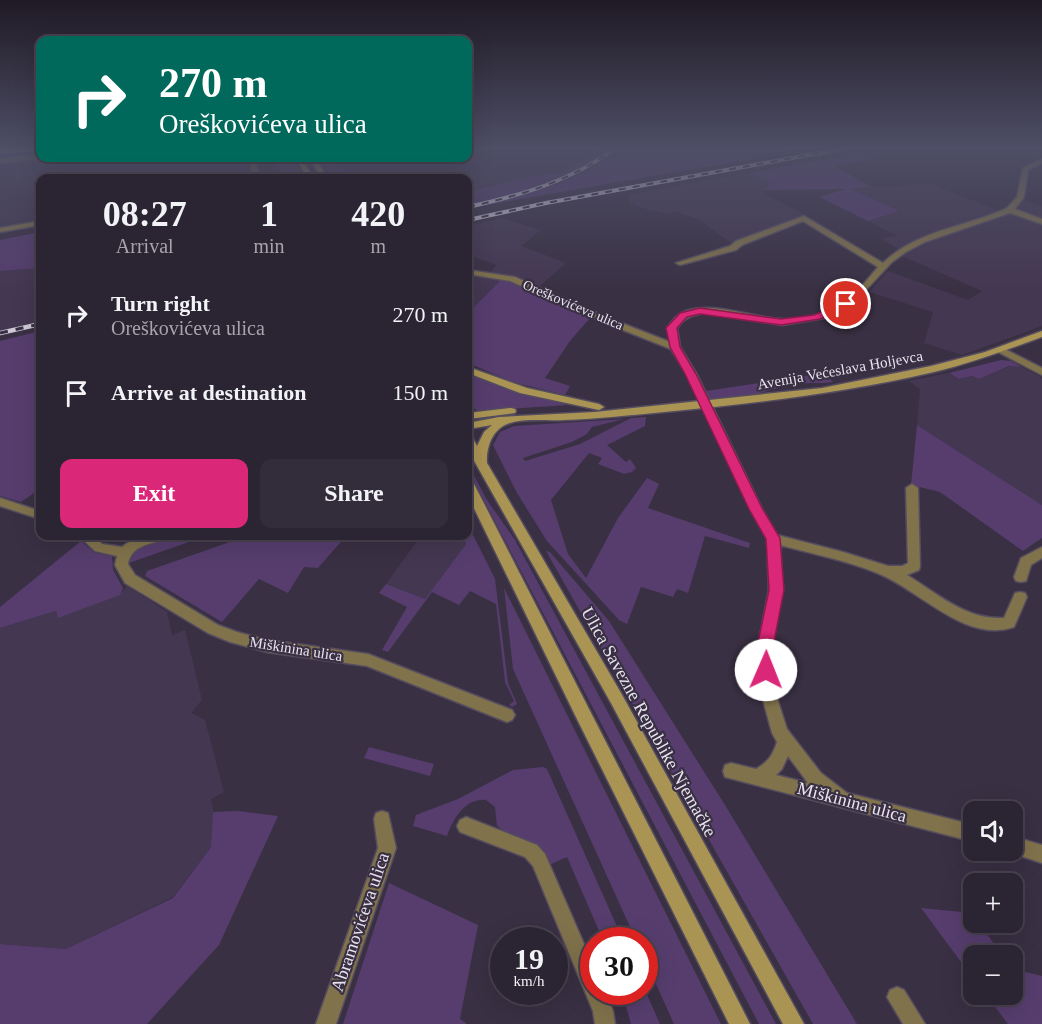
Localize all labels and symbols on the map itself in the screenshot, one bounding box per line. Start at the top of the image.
street label: Oreškovićeva ulica [521,277,626,333]
pin [820,278,871,329]
street label: Avenija Većeslava Holjevca [756,348,924,392]
street label: Ulica Savezne Republike Njemačke [577,604,721,840]
street label: Miškinina ulica [248,634,344,664]
position arrow [734,638,798,702]
street label: Miškinina ulica [795,778,909,826]
street label: Abramovićeva ulica [327,850,393,994]
speed limit sign: 30 [580,927,658,1005]

